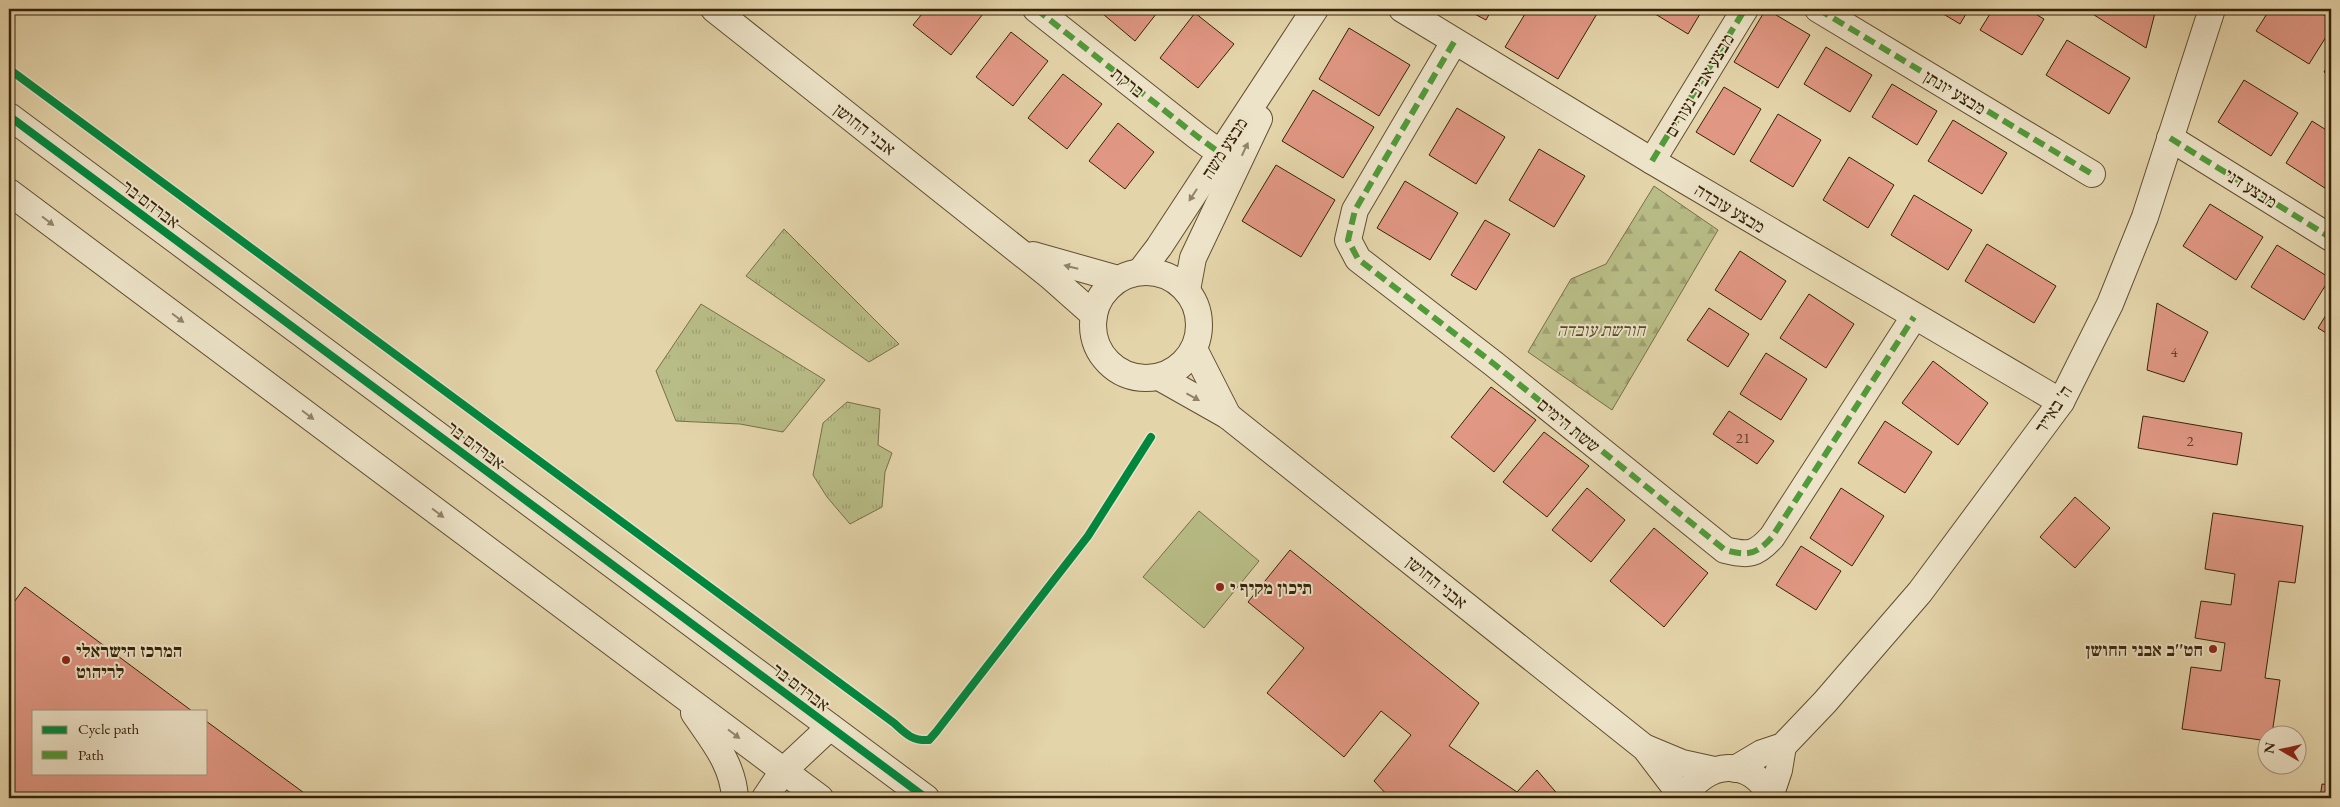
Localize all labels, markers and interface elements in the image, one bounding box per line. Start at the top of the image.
street label: מבצע אביב נעורים [1659,29,1739,141]
street label: ברקת [1107,62,1150,103]
street label: מבצע יונתן [1920,64,1990,120]
street label: אבני החושן [829,98,901,160]
street label: מבצע משה [1196,113,1252,183]
one-way arrow [1241,141,1249,156]
street label: מבצע דני [2220,163,2282,213]
street label: אברהם בר [117,175,185,233]
street label: מבצע עובדה [1690,178,1770,238]
one-way arrow [1189,188,1198,202]
one-way arrow [41,216,55,226]
one-way arrow [1064,263,1079,271]
one-way arrow [171,313,185,323]
park label: חורשת עובדה [1557,318,1647,341]
house number: 4 [2170,342,2178,361]
street label: ה' באייר [2029,381,2077,437]
one-way arrow [1186,393,1201,401]
street label: ששת הימים [1533,393,1605,457]
one-way arrow [301,410,314,421]
street label: אברהם בר [442,416,510,474]
house number: 21 [1736,428,1750,447]
house number: 2 [2186,431,2194,450]
one-way arrow [431,507,444,518]
street label: אבני החושן [1402,550,1472,614]
place label: תיכון מקיף י [1230,576,1312,599]
marker: תיכון מקיף י [1214,581,1226,593]
place label: חט''ב אבני החושן [2086,638,2203,661]
place label: המרכז הישראלי לריהוט [76,639,182,683]
marker: חט''ב אבני החושן [2207,643,2219,655]
marker: המרכז הישראלי לריהוט [60,654,72,666]
street label: אברהם בר [767,658,835,716]
legend [32,710,208,774]
text: Cycle path [78,719,140,738]
north arrow [2258,724,2308,774]
one-way arrow [727,729,741,739]
text: N [2259,740,2279,755]
text: Path [78,745,104,764]

